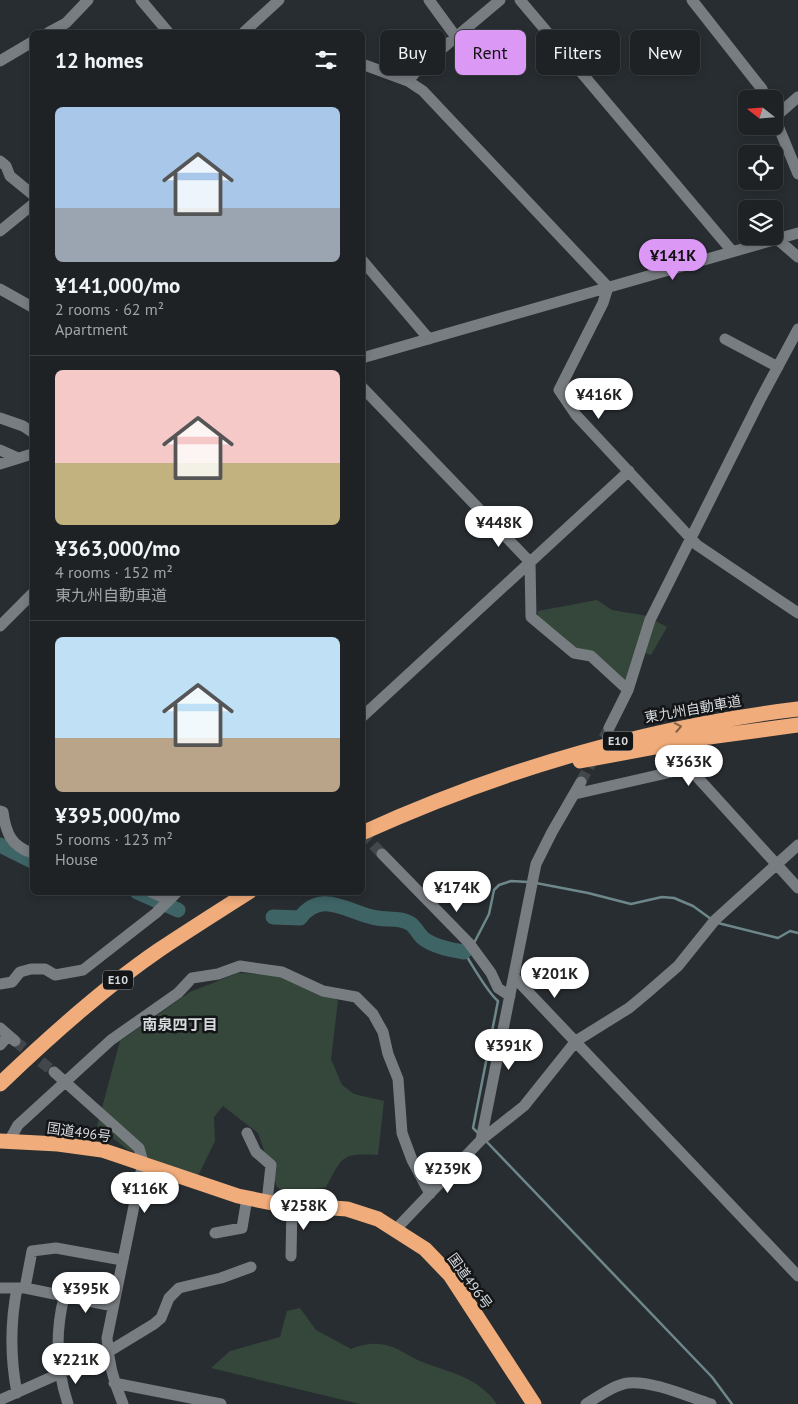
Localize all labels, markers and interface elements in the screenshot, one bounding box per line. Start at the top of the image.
chip: Buy [380,30,445,75]
chip: Rent [455,30,526,75]
chip: Filters [536,30,620,75]
chip: New [630,30,700,75]
icon: filters [312,46,340,74]
text: 12 homes [55,47,143,74]
north arrow [738,90,782,135]
map controls [738,90,783,245]
icon: home [153,139,243,229]
button: locate [738,145,783,190]
button: layers [738,200,783,245]
pin: ¥141K [638,238,708,281]
text: ¥141K [650,245,696,265]
text: ¥141,000/mo [55,272,180,299]
text: 2 rooms · 62 m² [55,299,164,319]
text: Apartment [55,319,128,339]
pin: ¥416K [564,378,634,420]
text: ¥416K [576,384,622,404]
icon: home [153,403,243,493]
pin: ¥448K [464,506,534,548]
text: ¥448K [476,512,522,532]
text: ¥363,000/mo [55,535,180,562]
text: 4 rooms · 152 m² [55,562,173,582]
text: 東九州自動車道 [55,585,167,605]
icon: home [153,670,243,760]
street label: 東九州自動車道 [643,692,743,726]
one-way arrow [674,722,683,733]
road number: E10 [603,731,633,750]
pin: ¥363K [654,744,724,787]
text: ¥363K [666,751,712,771]
text: ¥395,000/mo [55,802,180,829]
text: 5 rooms · 123 m² [55,829,173,849]
text: House [55,849,98,869]
pin: ¥174K [422,870,492,913]
text: ¥174K [434,877,480,897]
pin: ¥201K [520,956,590,999]
text: ¥201K [532,963,578,983]
road number: E10 [103,970,133,990]
district label: 南泉四丁目 [142,1015,218,1034]
pin: ¥391K [474,1028,544,1071]
text: ¥391K [486,1035,532,1055]
street label: 国道496号 [46,1119,112,1145]
pin: ¥239K [413,1152,483,1194]
text: ¥239K [425,1158,471,1178]
pin: ¥116K [110,1172,180,1214]
text: ¥116K [122,1178,168,1198]
pin: ¥258K [269,1188,339,1231]
text: ¥258K [281,1195,327,1215]
street label: 国道496号 [444,1249,496,1313]
pin: ¥395K [51,1272,121,1314]
text: ¥395K [63,1278,109,1298]
pin: ¥221K [41,1342,111,1385]
text: ¥221K [53,1349,99,1369]

